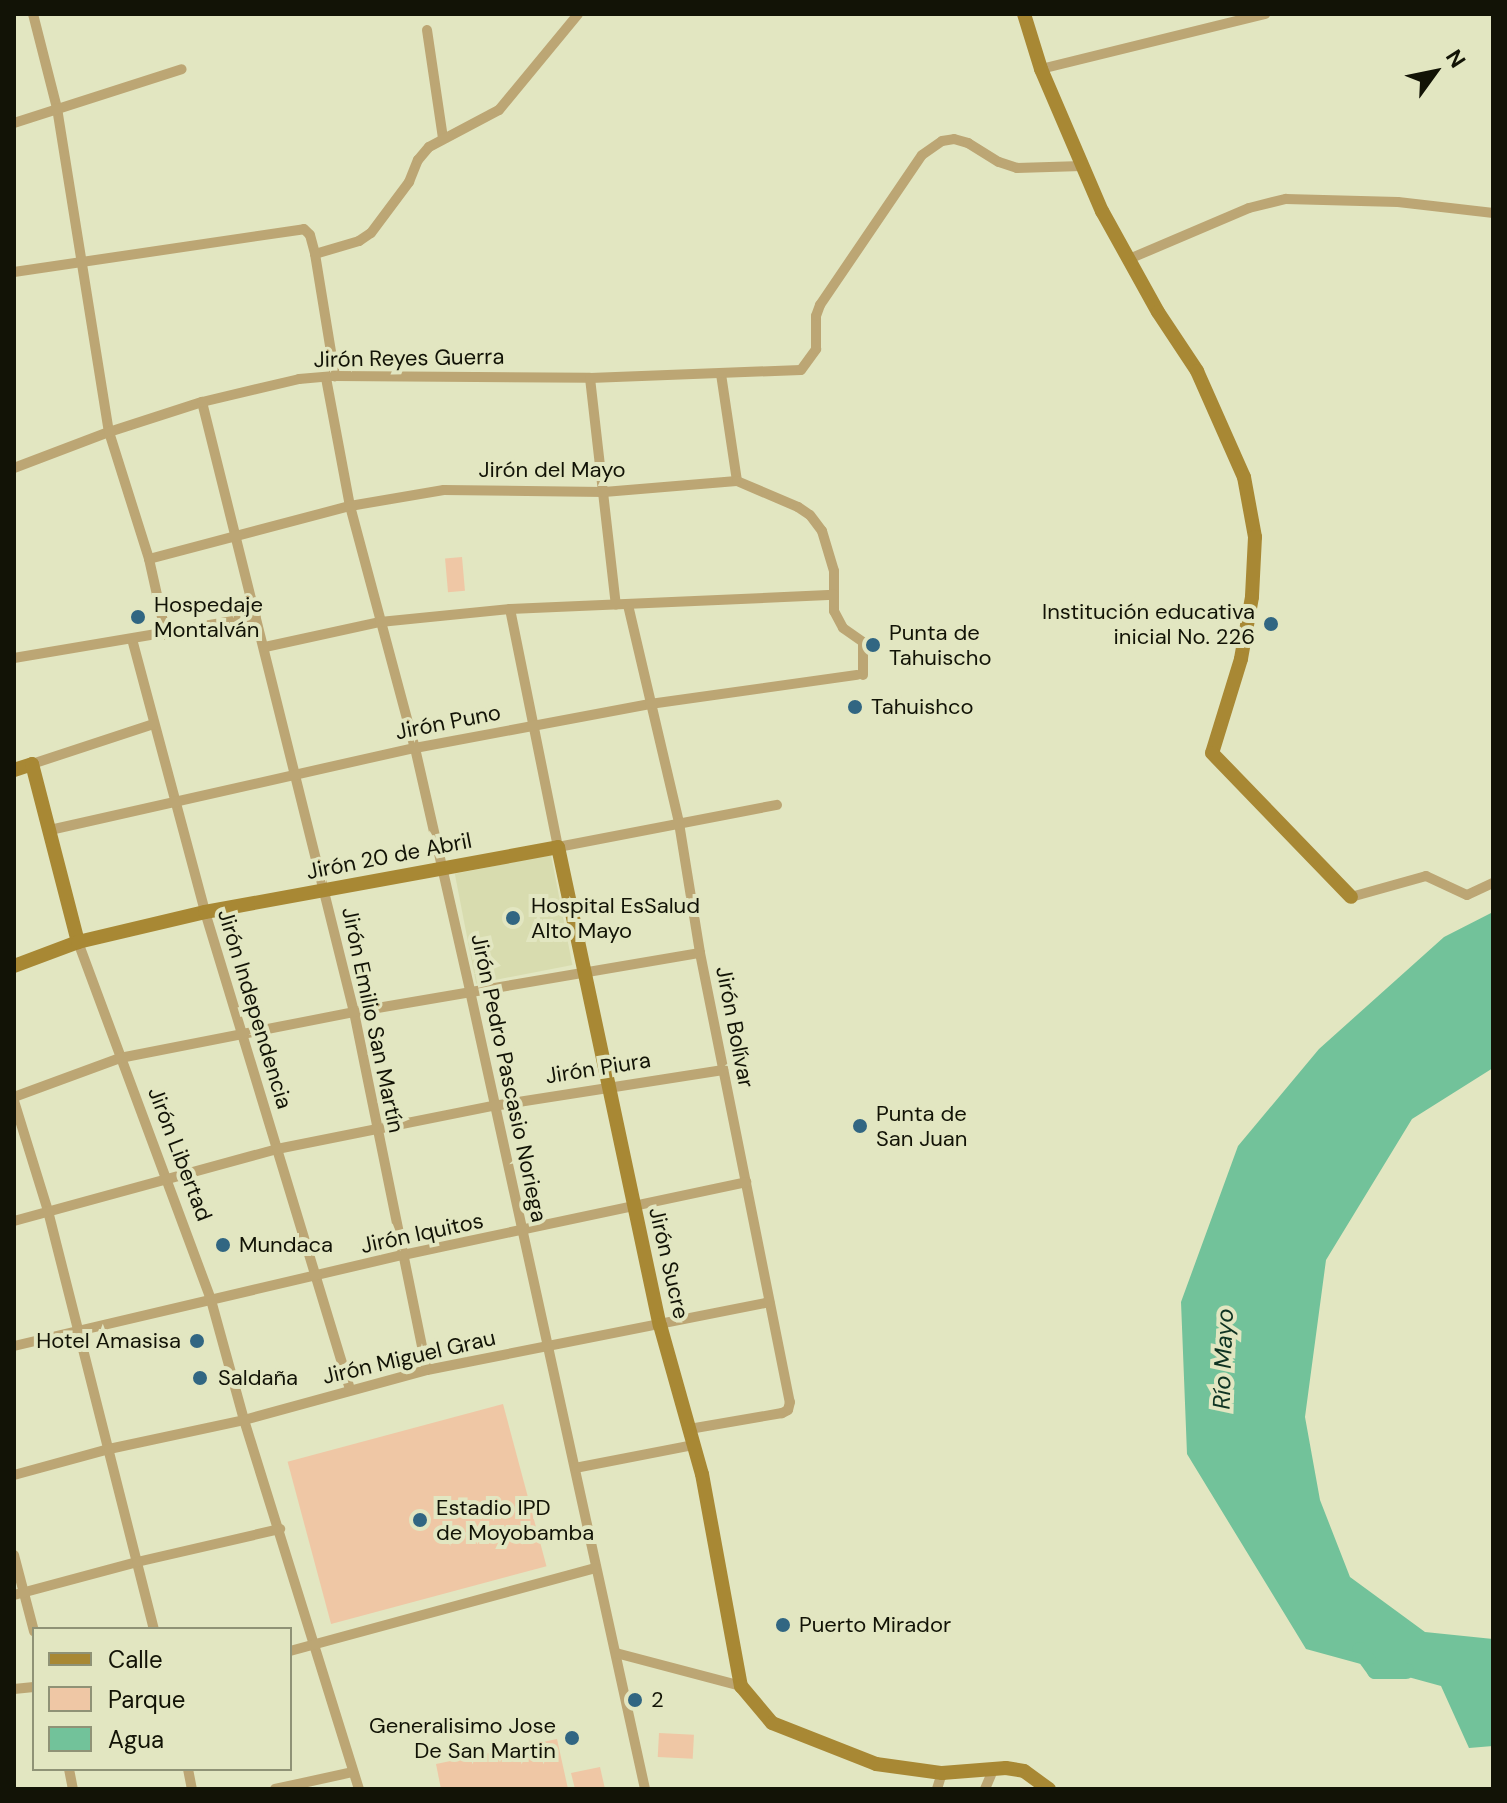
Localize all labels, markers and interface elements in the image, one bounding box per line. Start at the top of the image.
north arrow [1395,32,1475,112]
text: N [1439,44,1472,73]
street label: Jirón Reyes Guerra [313,343,505,373]
street label: Jirón del Mayo [479,457,625,483]
place label: Hospedaje Montalván [154,591,263,642]
place label: Institución educativa inicial No. 226 [1042,598,1255,650]
marker: Hospedaje Montalván [129,608,147,626]
marker: Institución educativa inicial No. 226 [1262,615,1280,633]
place label: Punta de Tahuischo [889,619,992,670]
marker: Punta de Tahuischo [864,636,882,654]
place label: Tahuishco [871,694,974,720]
marker: Tahuishco [846,698,864,716]
street label: Jirón Puno [393,699,503,745]
street label: Jirón 20 de Abril [304,827,474,885]
place label: Hospital EsSalud Alto Mayo [531,892,700,944]
street label: Jirón Emilio San Martín [336,905,410,1135]
street label: Jirón Independencia [212,906,298,1112]
marker: Hospital EsSalud Alto Mayo [502,907,524,929]
street label: Jirón Pedro Pascasio Noriega [466,931,552,1225]
street label: Jirón Bolívar [710,964,760,1090]
street label: Jirón Piura [543,1047,653,1089]
street label: Jirón Libertad [142,1083,218,1225]
place label: Punta de San Juan [876,1100,967,1152]
marker: Punta de San Juan [851,1117,869,1135]
street label: Jirón Sucre [643,1205,695,1321]
street label: Jirón Iquitos [358,1207,486,1259]
place label: Mundaca [239,1232,333,1258]
marker: Mundaca [214,1236,232,1254]
water label: Río Mayo [1207,1308,1239,1410]
street label: Jirón Miguel Grau [320,1324,498,1390]
place label: Hotel Amasisa [36,1328,181,1354]
marker: Hotel Amasisa [188,1332,206,1350]
place label: Saldaña [218,1365,298,1391]
marker: Saldaña [189,1367,211,1389]
place label: Estadio IPD de Moyobamba [436,1494,594,1546]
marker: Estadio IPD de Moyobamba [411,1511,429,1529]
place label: Puerto Mirador [799,1612,951,1638]
marker: Puerto Mirador [774,1616,792,1634]
legend [32,1627,292,1771]
text: Calle [108,1644,163,1675]
text: Parque [108,1684,185,1715]
place label: 2 [651,1687,664,1713]
marker: 2 [626,1691,644,1709]
place label: Generalisimo Jose De San Martin [369,1712,556,1764]
text: Agua [108,1724,164,1755]
marker: Generalisimo Jose De San Martin [563,1729,581,1747]

